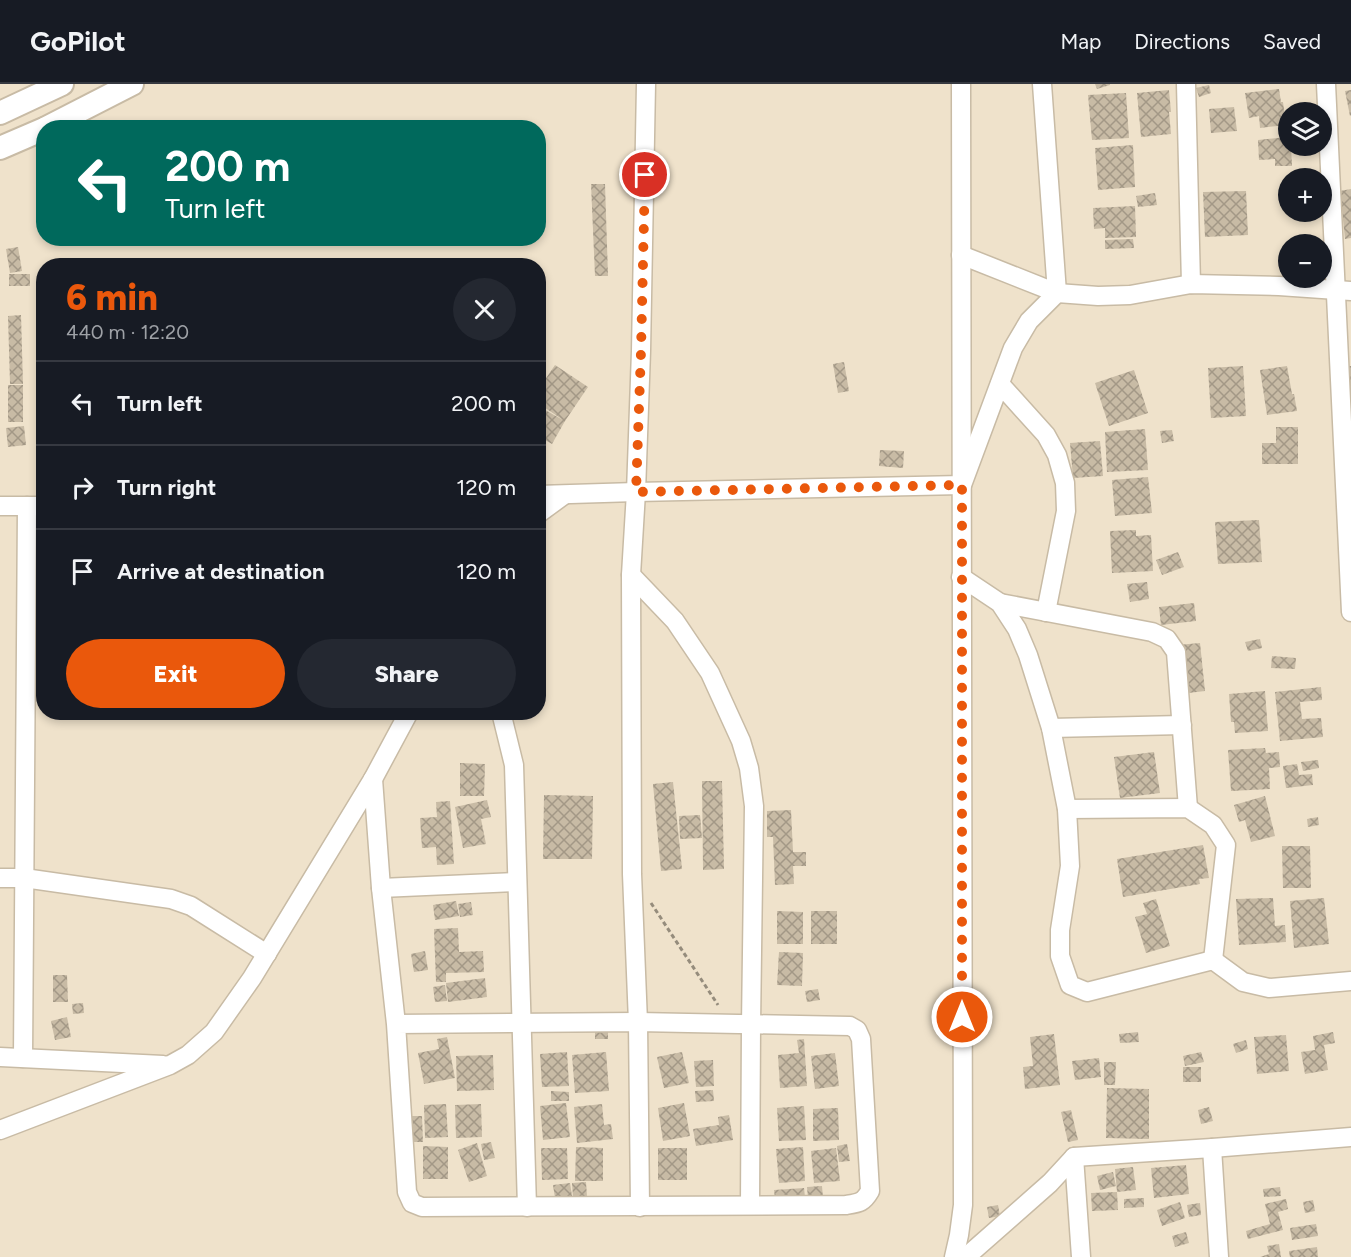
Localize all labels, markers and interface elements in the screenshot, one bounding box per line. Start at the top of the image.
text: GoPilot [30,24,126,58]
text: Map [1060,29,1101,54]
text: Directions [1134,29,1230,54]
text: Saved [1263,29,1321,54]
map controls [1278,102,1332,288]
button: layers [1278,102,1332,156]
text: 200 m [165,141,290,192]
icon: left [66,144,144,222]
pin [619,149,670,200]
icon: arrive [628,158,661,191]
button: + [1278,168,1332,222]
text: Turn left [165,192,265,225]
button: − [1278,234,1332,288]
text: 6 min [66,276,158,319]
button: close [453,278,516,341]
text: 440 m · 12:20 [66,320,189,344]
icon: left [66,387,99,420]
text: Turn left [117,390,203,417]
text: 200 m [451,390,516,417]
icon: right [66,471,99,504]
text: Turn right [117,474,216,501]
text: 120 m [456,474,516,501]
icon: arrive [66,555,99,588]
text: Arrive at destination [117,558,325,585]
text: 120 m [456,558,516,585]
button: Exit [66,639,285,708]
button: Share [297,639,516,708]
position arrow [930,985,994,1049]

